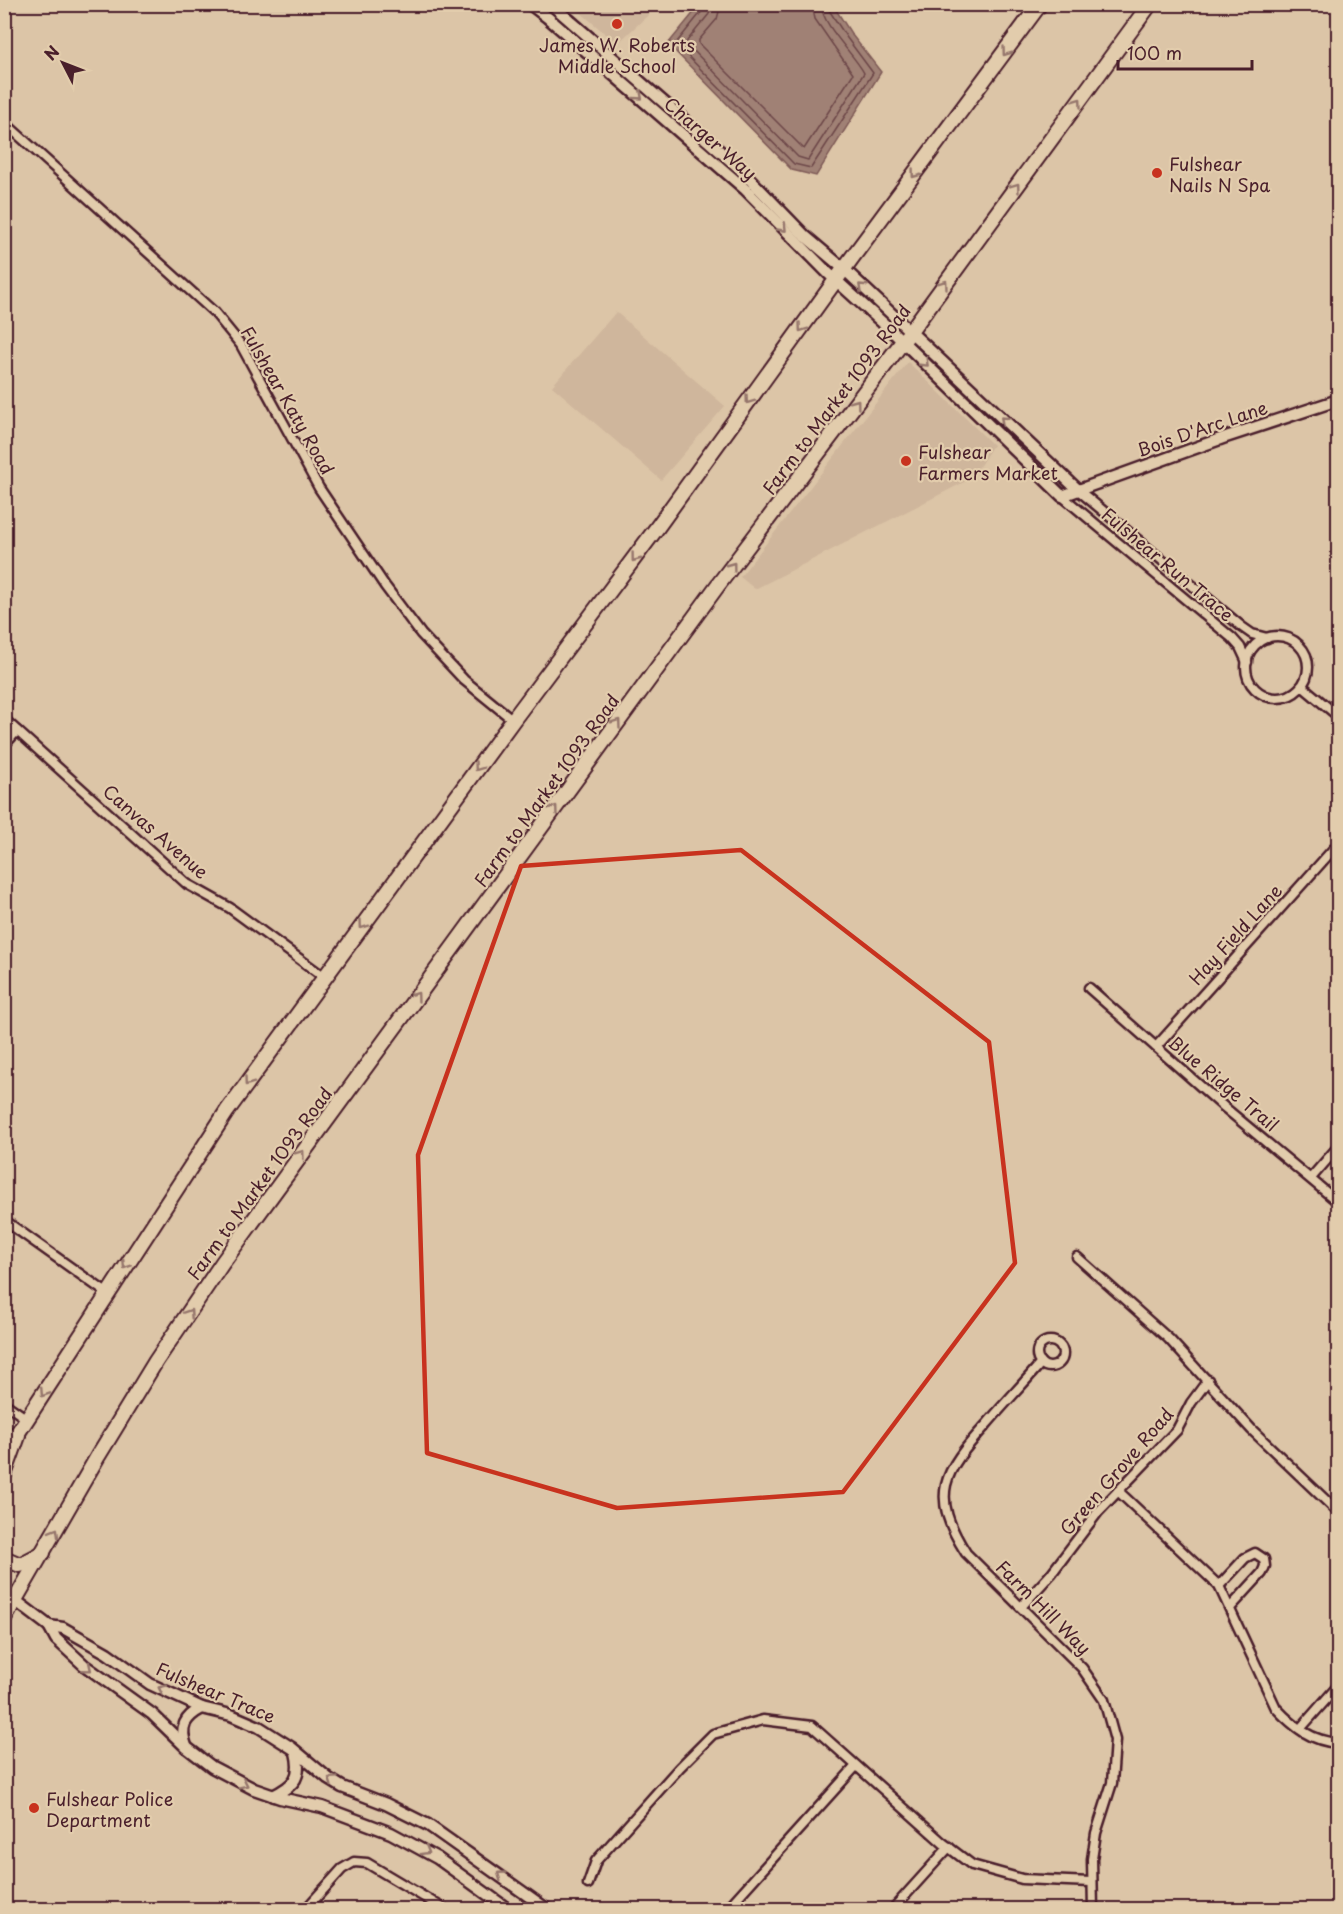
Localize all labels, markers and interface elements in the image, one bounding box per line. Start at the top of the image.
marker: James W. Roberts Middle School [610,17,624,31]
place label: James W. Roberts Middle School [539,31,695,79]
north arrow [33,33,93,93]
scale bar [1118,33,1252,71]
text: 100 m [1127,39,1182,66]
text: N [38,40,64,65]
one-way arrow [1002,45,1013,56]
one-way arrow [632,89,643,100]
street label: Charger Way [659,90,763,186]
one-way arrow [1071,97,1082,108]
place label: Fulshear Nails N Spa [1169,150,1270,198]
marker: Fulshear Nails N Spa [1150,166,1164,180]
one-way arrow [911,167,922,178]
one-way arrow [1009,182,1020,193]
one-way arrow [775,220,786,231]
one-way arrow [937,280,948,291]
one-way arrow [858,283,869,294]
street label: Farm to Market 1093 Road [755,298,917,500]
street label: Fulshear Katy Road [234,321,342,479]
one-way arrow [798,322,809,333]
one-way arrow [918,356,929,367]
one-way arrow [745,393,756,404]
street label: Bois D'Arc Lane [1133,393,1271,463]
one-way arrow [848,398,859,409]
one-way arrow [1000,416,1011,427]
place label: Fulshear Farmers Market [918,438,1058,486]
marker: Fulshear Farmers Market [899,454,913,468]
street label: Fulshear Run Trace [1096,501,1240,627]
one-way arrow [631,551,642,562]
one-way arrow [725,562,736,573]
street label: Farm to Market 1093 Road [467,688,625,892]
one-way arrow [610,719,621,730]
one-way arrow [474,761,485,772]
street label: Canvas Avenue [97,777,215,885]
one-way arrow [546,805,557,816]
street label: Hay Field Lane [1182,877,1288,991]
one-way arrow [359,918,370,929]
one-way arrow [409,992,420,1003]
street label: Blue Ridge Trail [1163,1029,1285,1137]
one-way arrow [244,1076,255,1087]
street label: Farm to Market 1093 Road [180,1081,338,1285]
one-way arrow [294,1149,305,1160]
one-way arrow [122,1259,133,1270]
one-way arrow [182,1309,193,1320]
one-way arrow [39,1387,51,1397]
street label: Green Grove Road [1053,1401,1179,1541]
one-way arrow [48,1528,59,1538]
street label: Farm Hill Way [990,1553,1098,1661]
street label: Fulshear Trace [152,1655,280,1729]
one-way arrow [82,1660,93,1671]
one-way arrow [157,1685,168,1697]
one-way arrow [328,1776,339,1787]
one-way arrow [237,1777,248,1789]
place label: Fulshear Police Department [46,1785,173,1833]
marker: Fulshear Police Department [27,1801,41,1815]
one-way arrow [420,1844,430,1856]
one-way arrow [497,1871,508,1882]

